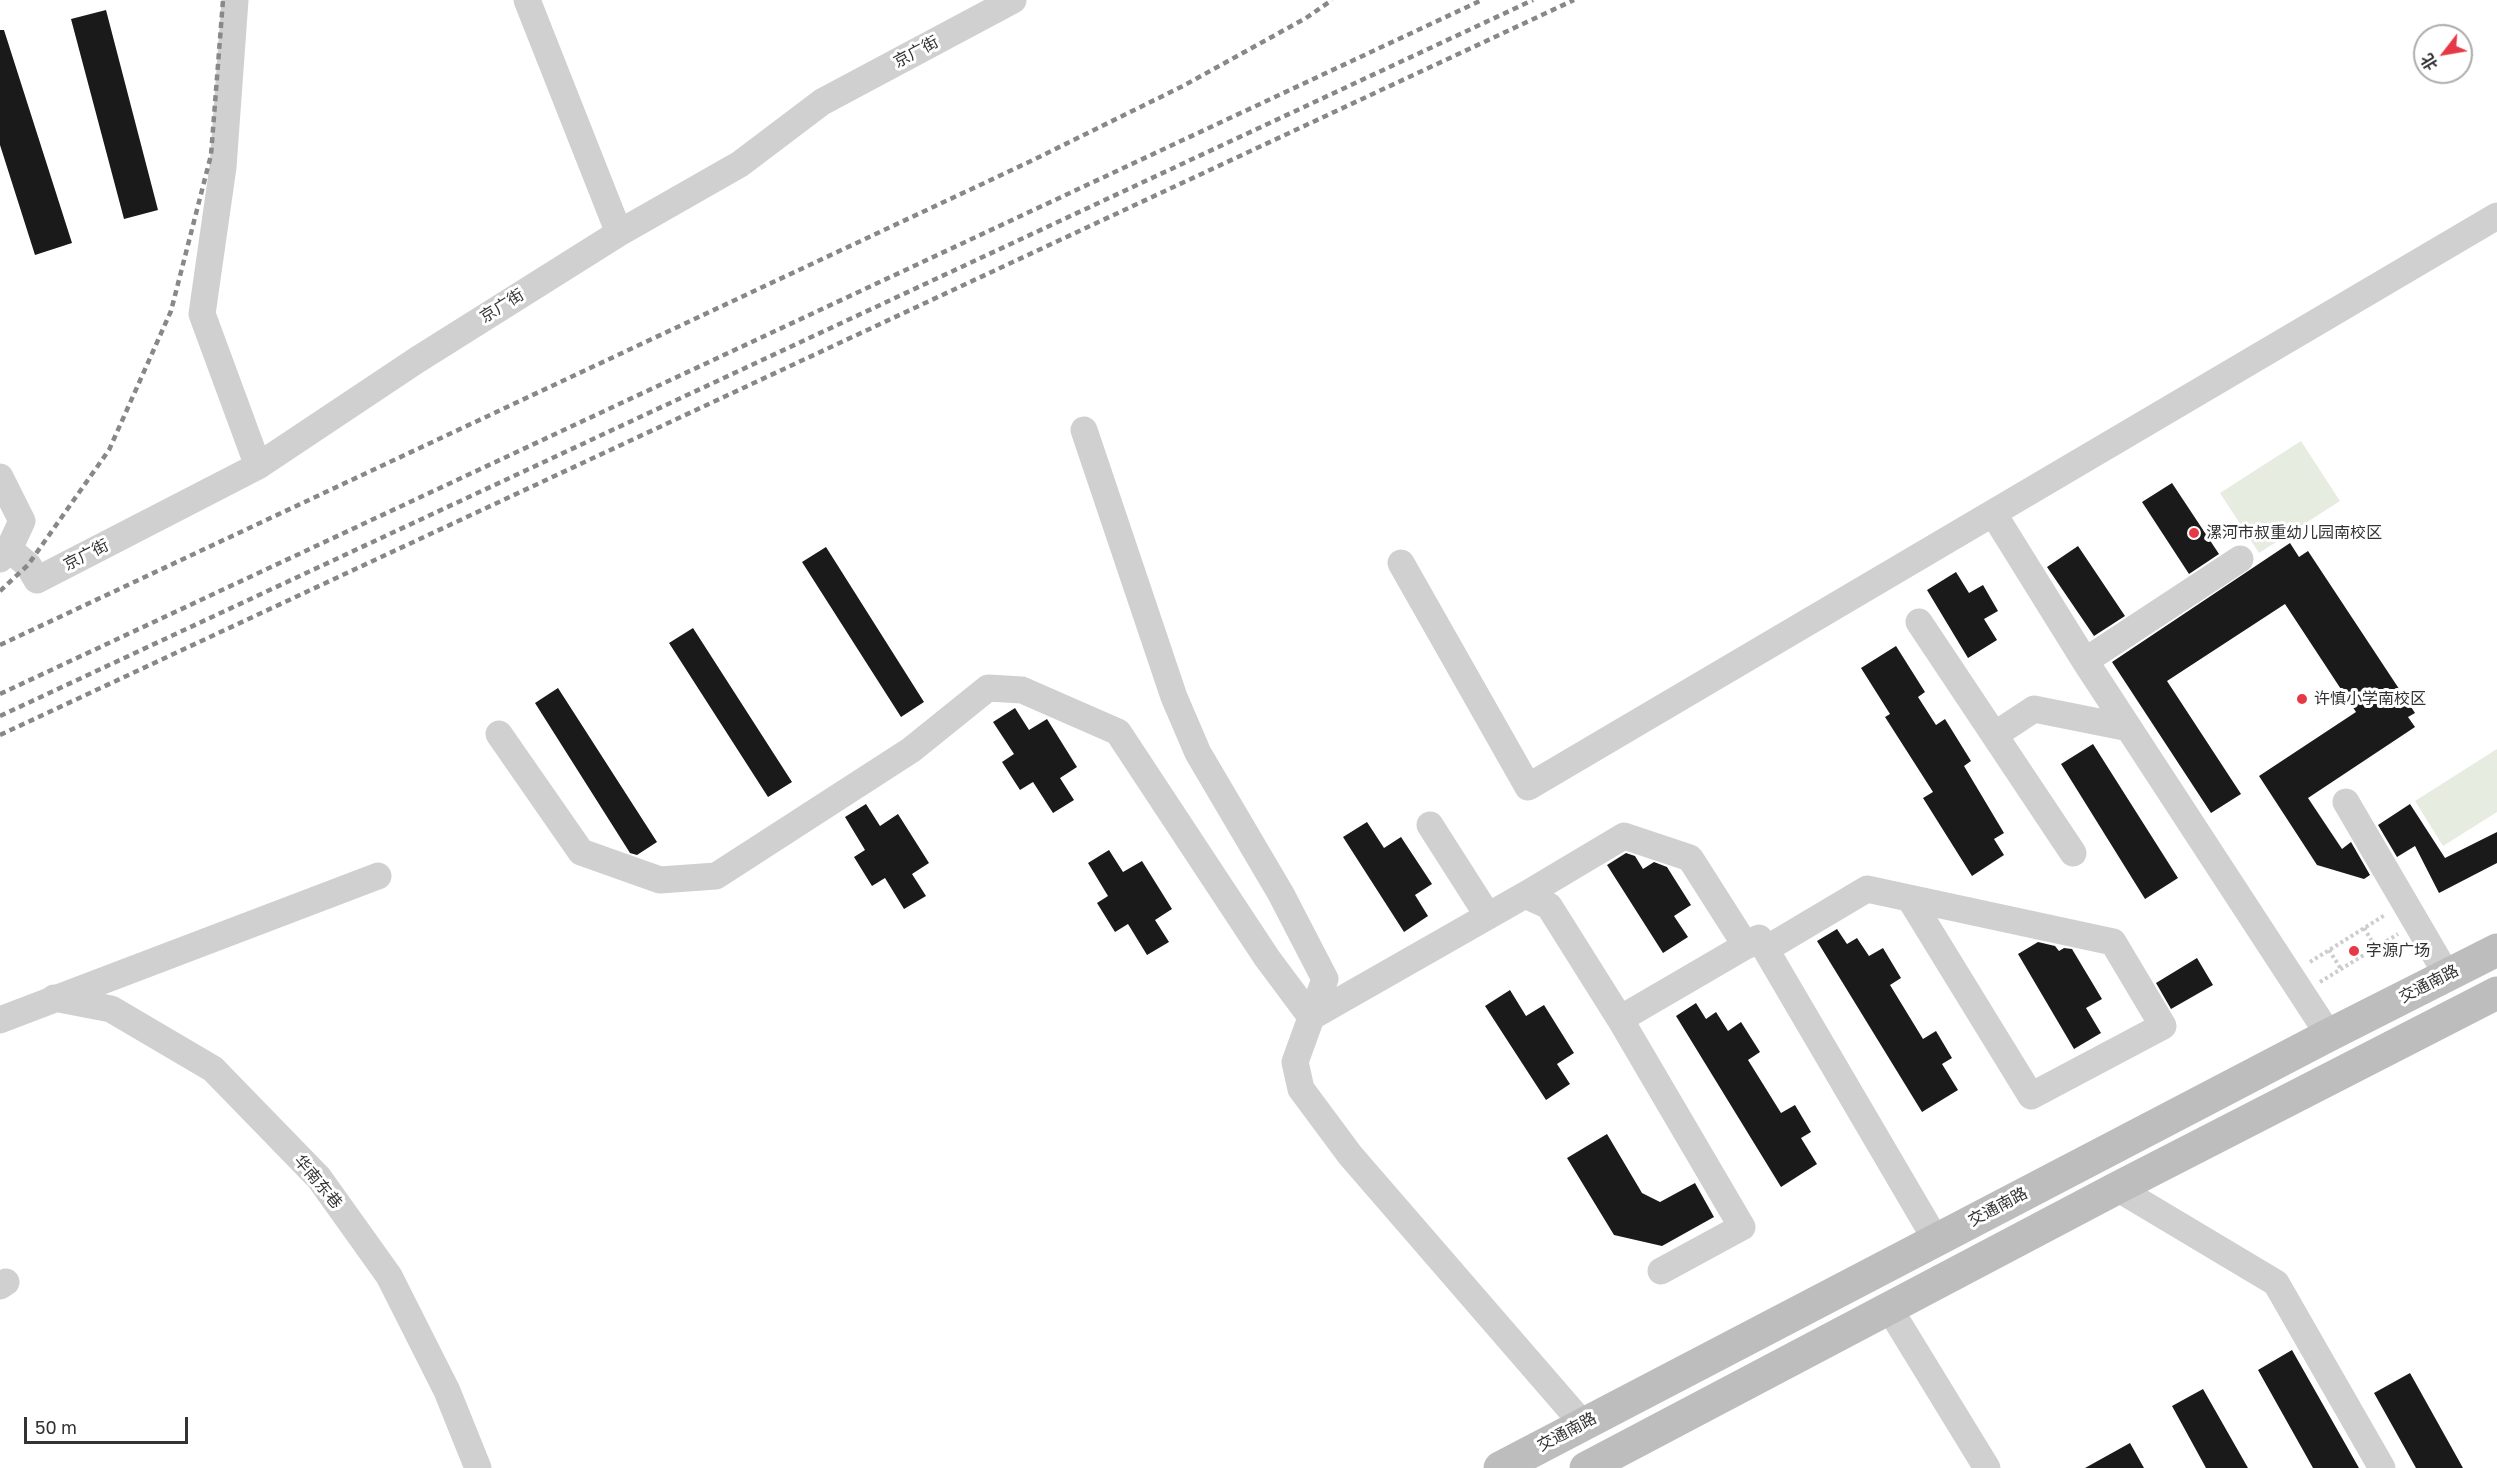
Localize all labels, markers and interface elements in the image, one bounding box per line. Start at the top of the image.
north arrow [2413,24,2473,84]
street label: 京广街 [890,32,942,72]
text: 北 [2417,50,2442,74]
street label: 京广街 [477,285,527,327]
place label: 漯河市叔重幼儿园南校区 [2206,523,2382,543]
marker: 漯河市叔重幼儿园南校区 [2187,526,2201,540]
street label: 京广街 [60,536,112,574]
place label: 许慎小学南校区 [2314,689,2426,709]
marker: 许慎小学南校区 [2295,692,2309,706]
place label: 字源广场 [2366,941,2430,961]
marker: 字源广场 [2347,944,2361,958]
street label: 交通南路 [2396,961,2462,1007]
street label: 华南东巷 [290,1151,346,1213]
street label: 交通南路 [1965,1184,2031,1230]
scale bar [27,1405,190,1443]
street label: 交通南路 [1534,1409,1600,1455]
text: 50 m [35,1416,77,1438]

